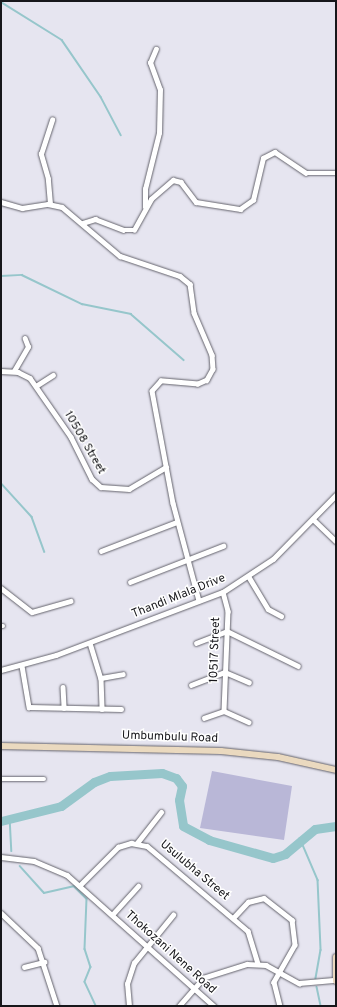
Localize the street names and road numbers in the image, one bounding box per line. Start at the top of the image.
street label: 10508 Street [60,409,108,477]
street label: Thandi Mlala Drive [130,572,228,622]
street label: 10517 Street [208,617,224,683]
street label: Umbumbulu Road [122,729,218,747]
street label: Usulubha Street [156,838,232,904]
street label: Thokozani Nene Road [122,908,218,998]

